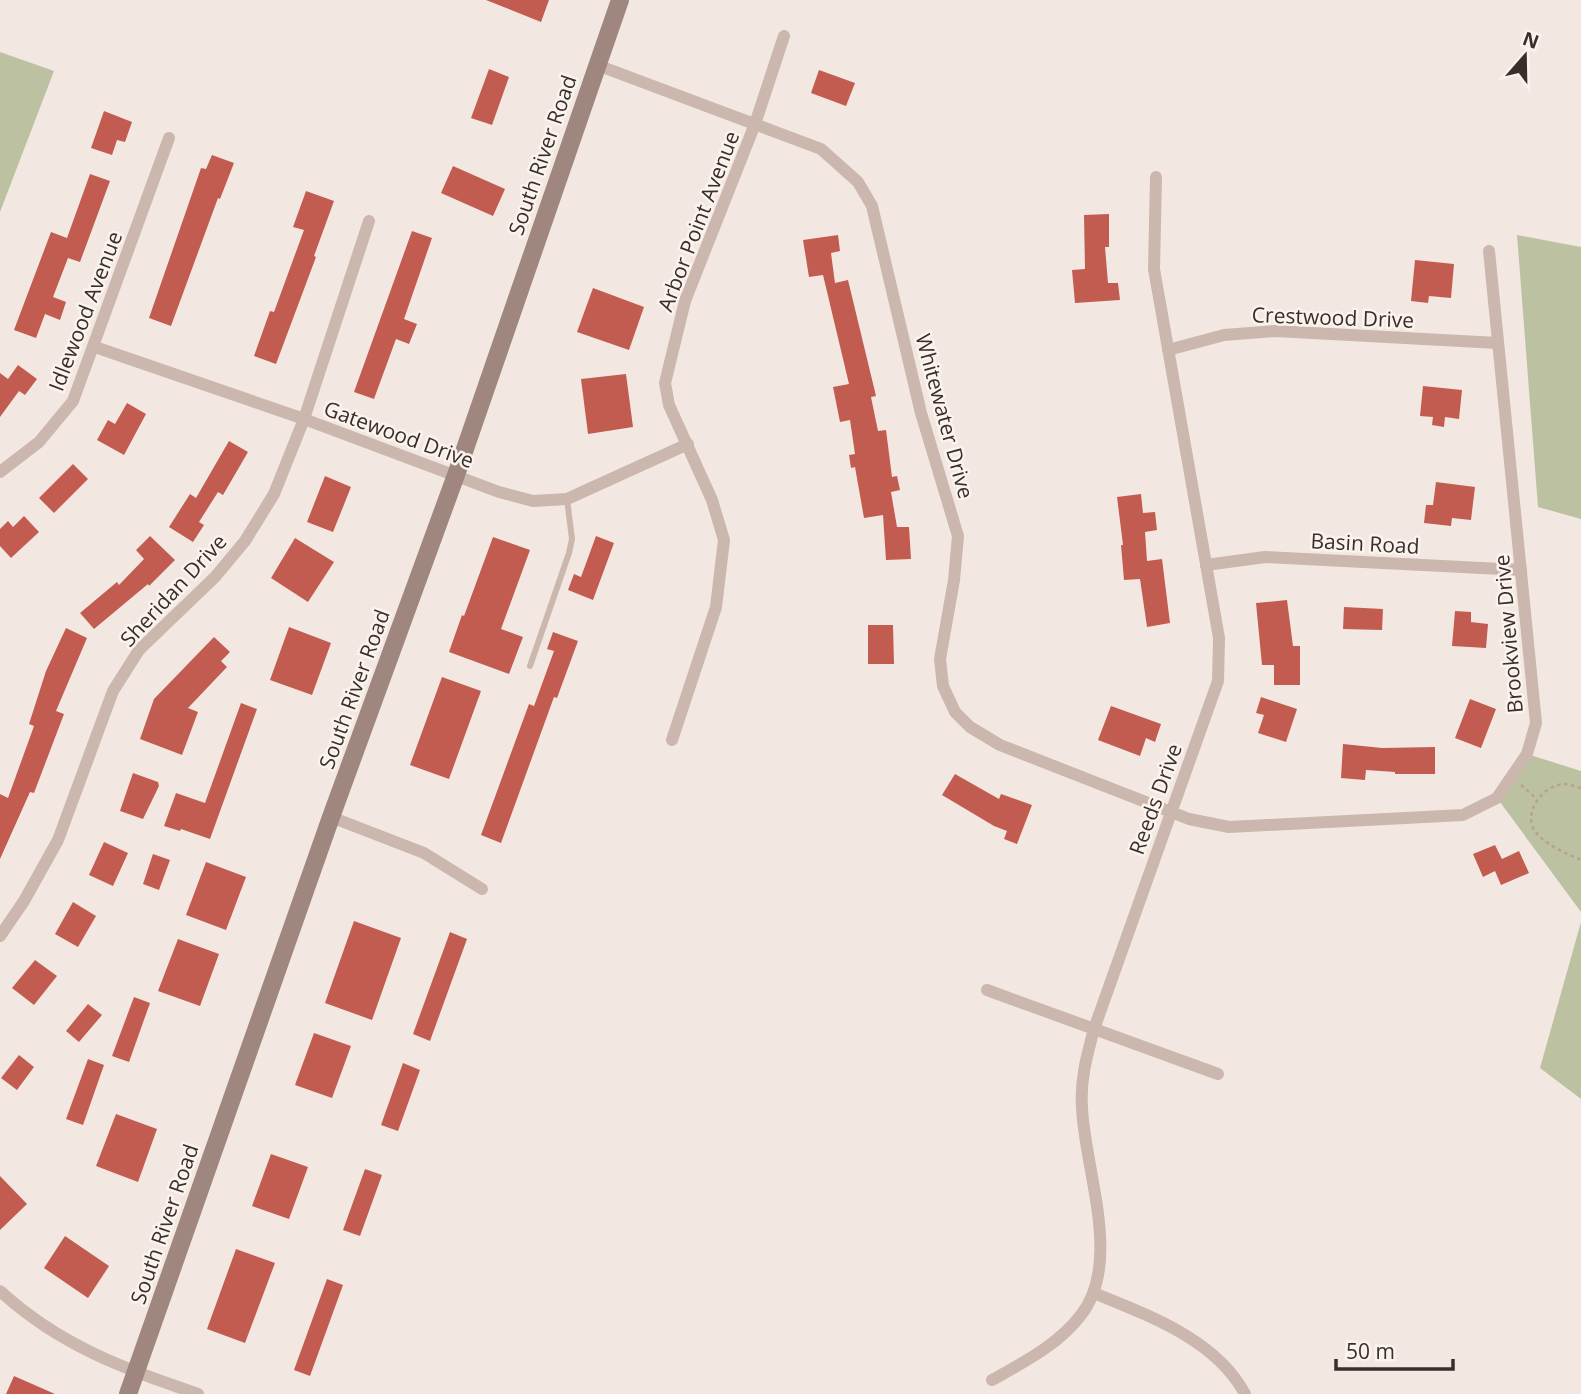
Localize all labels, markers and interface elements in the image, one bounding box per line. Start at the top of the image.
north arrow [1490,21,1560,91]
text: N [1519,25,1543,55]
street label: South River Road [501,71,583,239]
street label: Arbor Point Avenue [651,127,745,315]
street label: Idlewood Avenue [42,227,128,395]
street label: Crestwood Drive [1251,300,1415,334]
street label: Whitewater Drive [910,331,980,501]
street label: Gatewood Drive [320,394,478,474]
street label: Basin Road [1310,526,1420,560]
street label: Sheridan Drive [114,528,232,652]
street label: Brookview Drive [1487,553,1529,715]
street label: South River Road [312,605,396,773]
street label: Reeds Drive [1122,740,1188,858]
street label: South River Road [123,1140,205,1308]
scale bar [1336,1328,1453,1372]
text: 50 m [1346,1337,1395,1365]

